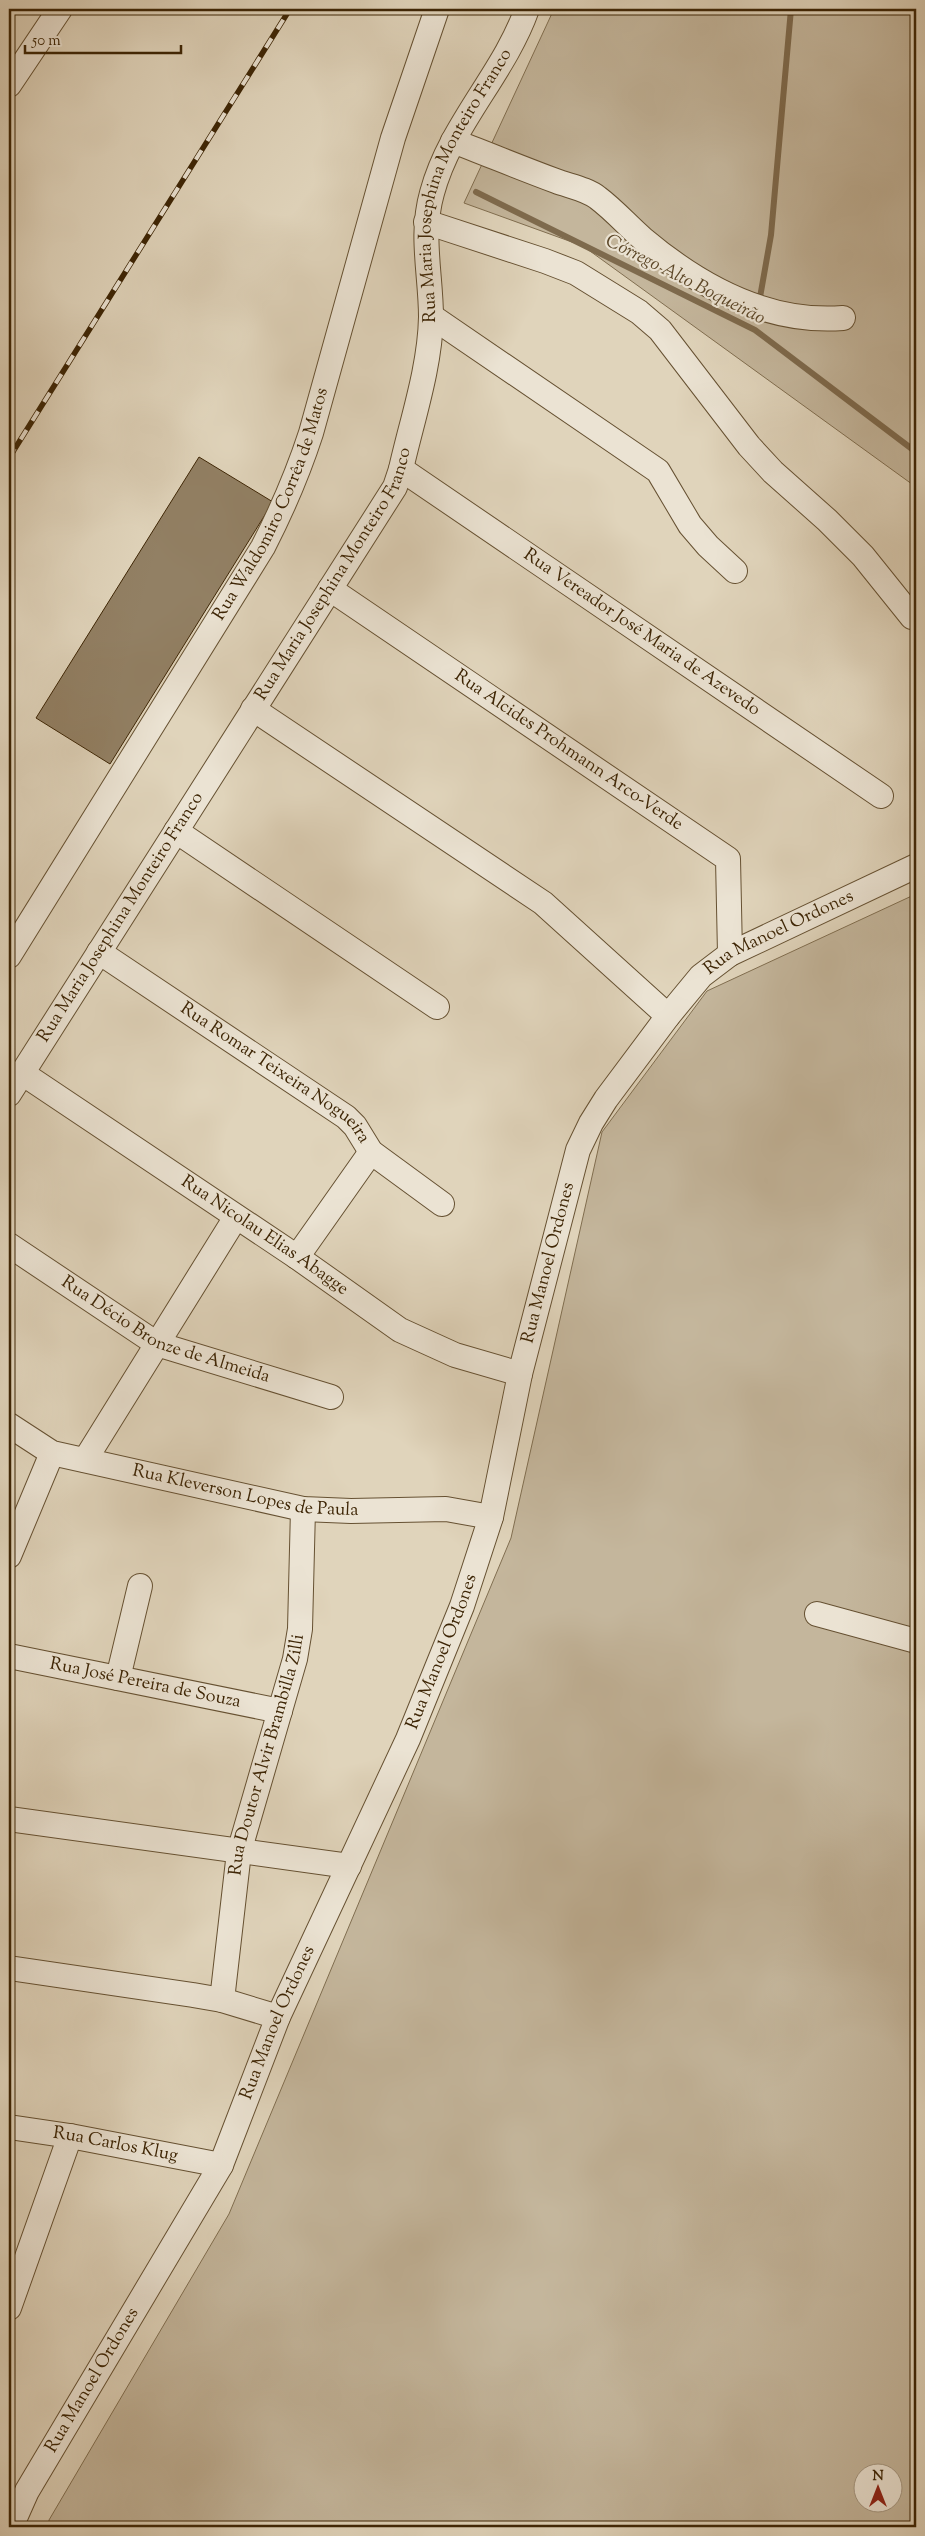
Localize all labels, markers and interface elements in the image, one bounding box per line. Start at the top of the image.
scale bar [25,22,181,54]
text: 50 m [31,31,61,52]
street label: Rua Maria Josephina Monteiro Franco [413,44,519,323]
water label: Córrego Alto Boqueirão [600,228,770,332]
street label: Rua Waldomiro Corrêa de Matos [207,385,336,626]
street label: Rua Maria Josephina Monteiro Franco [249,445,419,706]
street label: Rua Vereador José Maria de Azevedo [518,543,765,723]
street label: Rua Alcides Prohmann Arco-Verde [449,664,688,838]
street label: Rua Maria Josephina Monteiro Franco [32,787,211,1048]
street label: Rua Manoel Ordones [699,884,858,982]
street label: Rua Romar Teixeira Nogueira [175,996,376,1149]
street label: Rua Nicolau Elias Abagge [175,1170,354,1302]
street label: Rua Manoel Ordones [515,1180,582,1346]
street label: Rua Décio Bronze de Almeida [56,1270,273,1391]
street label: Rua Kleverson Lopes de Paula [130,1458,359,1524]
street label: Rua Manoel Ordones [400,1571,485,1734]
street label: Rua Doutor Alvir Brambilla Zilli [223,1632,312,1877]
street label: Rua José Pereira de Souza [47,1652,243,1716]
street label: Rua Manoel Ordones [234,1942,323,2104]
street label: Rua Carlos Klug [51,2121,180,2169]
street label: Rua Manoel Ordones [39,2303,146,2458]
north arrow [852,2464,902,2514]
text: N [872,2467,884,2487]

